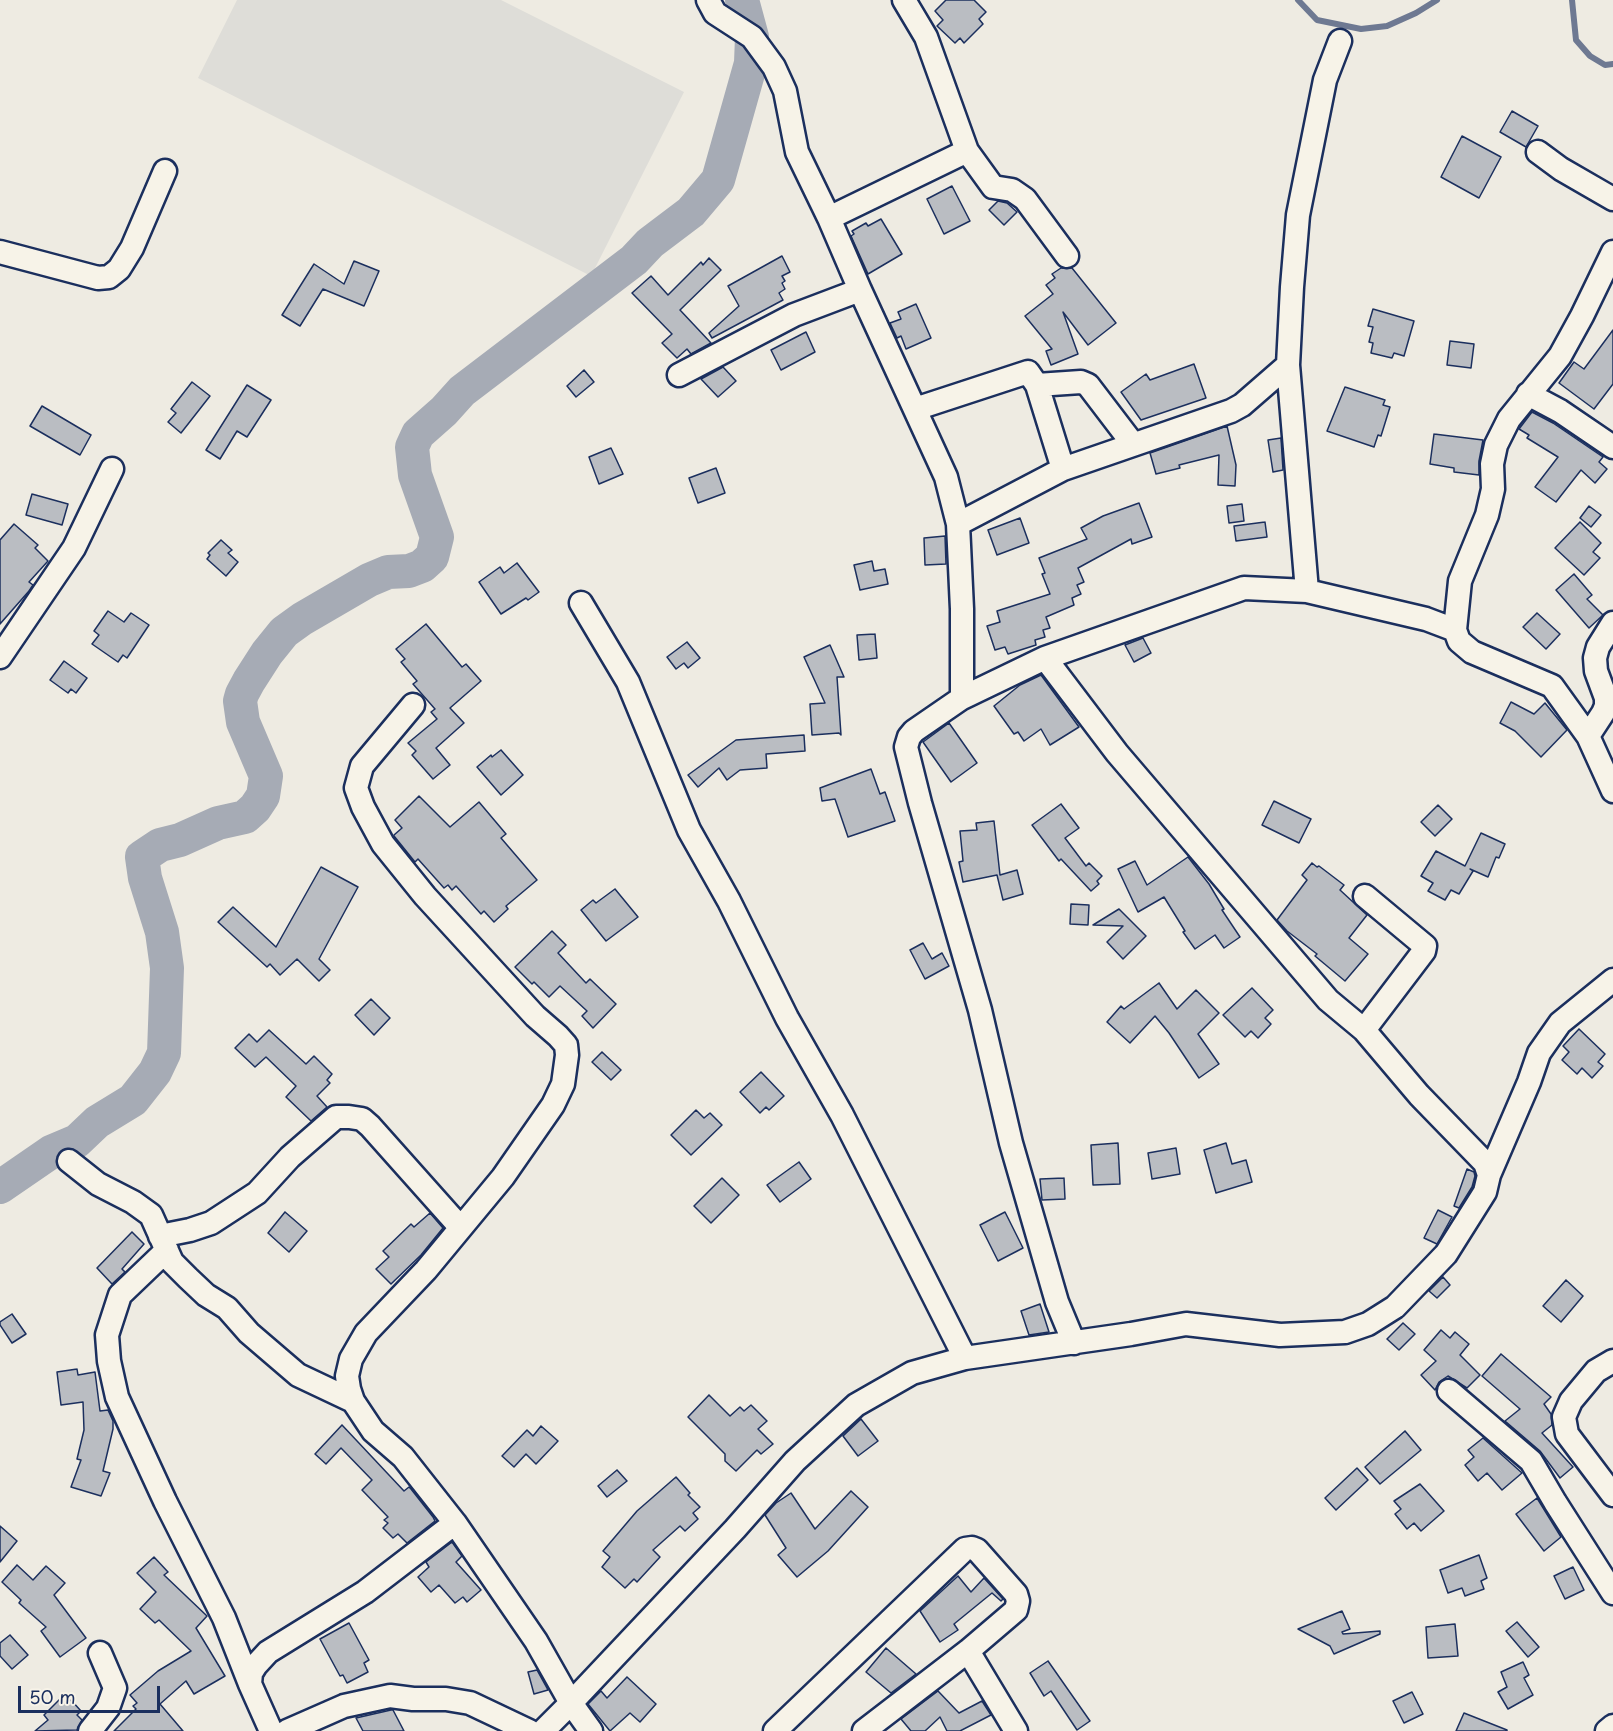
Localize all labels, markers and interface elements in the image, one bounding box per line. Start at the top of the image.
scale bar [21,1674,164,1712]
text: 50 m [29,1683,76,1710]

